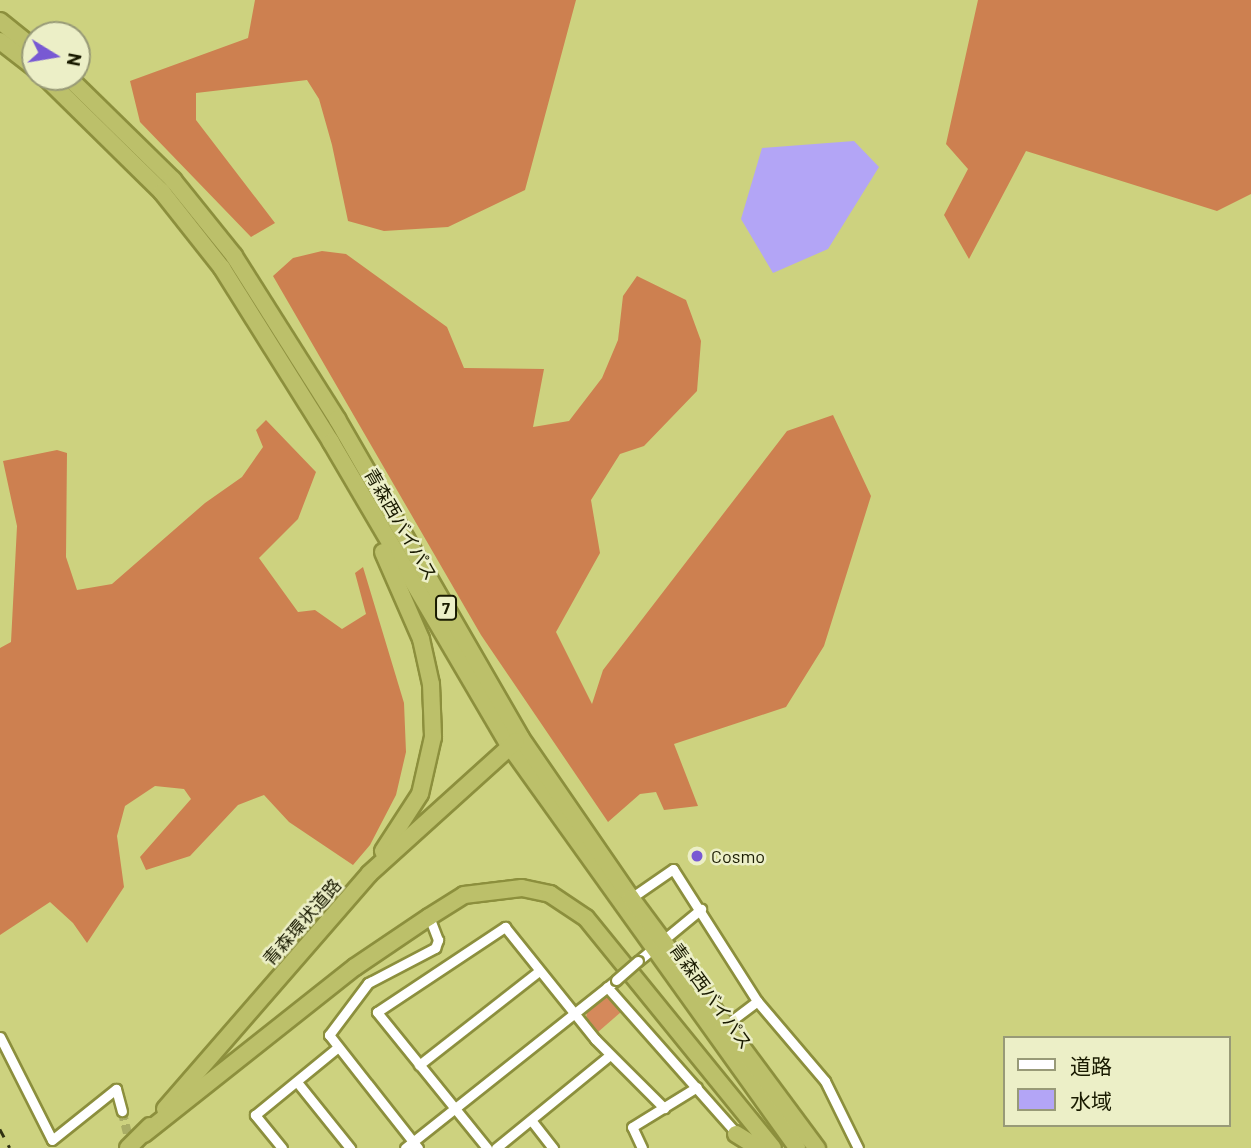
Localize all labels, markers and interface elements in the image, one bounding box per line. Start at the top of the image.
north arrow [21,21,91,91]
text: N [63,51,88,68]
street label: 青森西バイパス [360,464,442,584]
road number: 7 [434,596,458,621]
place label: Cosmo [711,845,765,867]
marker: Cosmo [689,848,705,864]
street label: 青森環状道路 [258,874,346,970]
street label: 青森西バイパス [665,939,757,1053]
legend [1002,1036,1230,1127]
text: 道路 [1070,1053,1112,1078]
text: 水域 [1070,1088,1112,1113]

